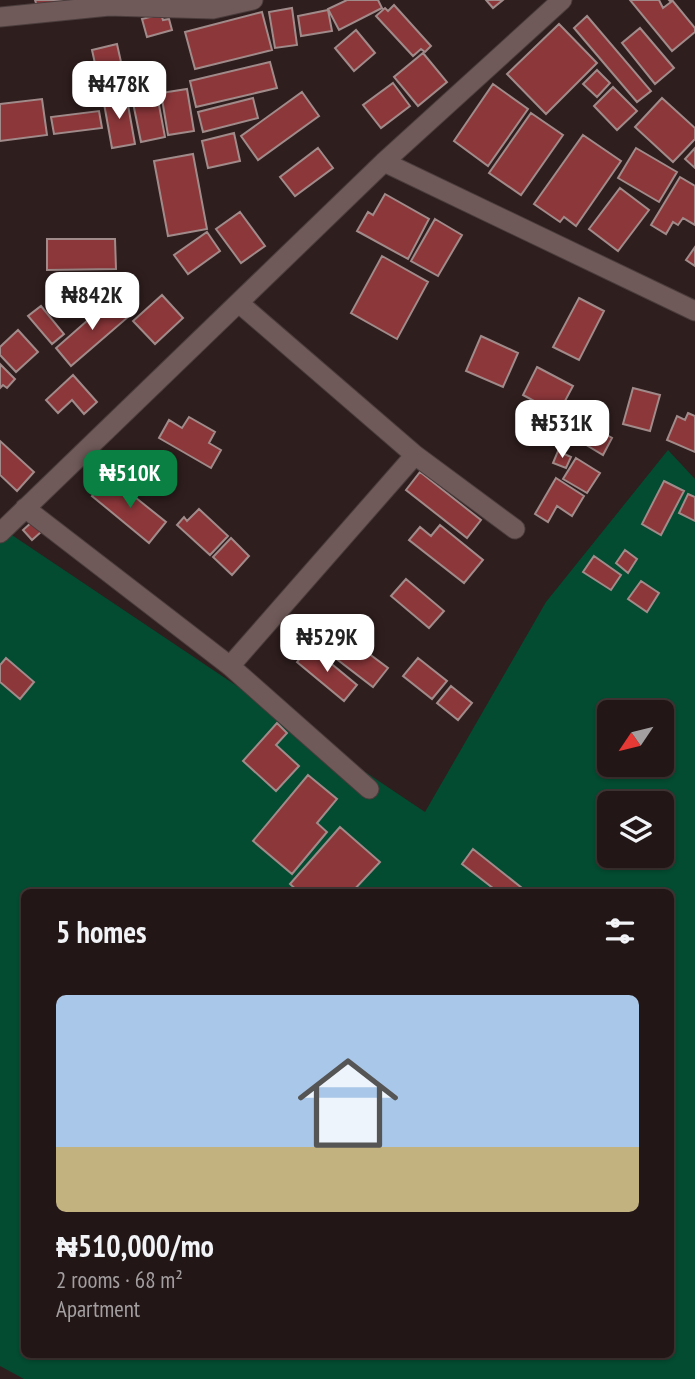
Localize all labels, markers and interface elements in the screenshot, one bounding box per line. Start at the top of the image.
pin: ₦478K [70,61,168,121]
text: ₦478K [88,69,150,98]
pin: ₦842K [43,272,141,332]
text: ₦842K [61,280,123,309]
pin: ₦531K [513,400,611,460]
text: ₦531K [531,408,593,437]
pin: ₦510K [81,450,179,510]
text: ₦510K [99,458,161,487]
pin: ₦529K [278,614,376,674]
text: ₦529K [296,622,358,651]
north arrow [597,700,674,777]
map controls [597,700,674,868]
button: layers [597,791,674,868]
text: 5 homes [56,912,147,951]
icon: filters [601,912,639,950]
icon: home [285,1040,411,1166]
text: ₦510,000/mo [56,1226,214,1265]
text: 2 rooms · 68 m² [56,1265,183,1294]
text: Apartment [56,1294,140,1323]

